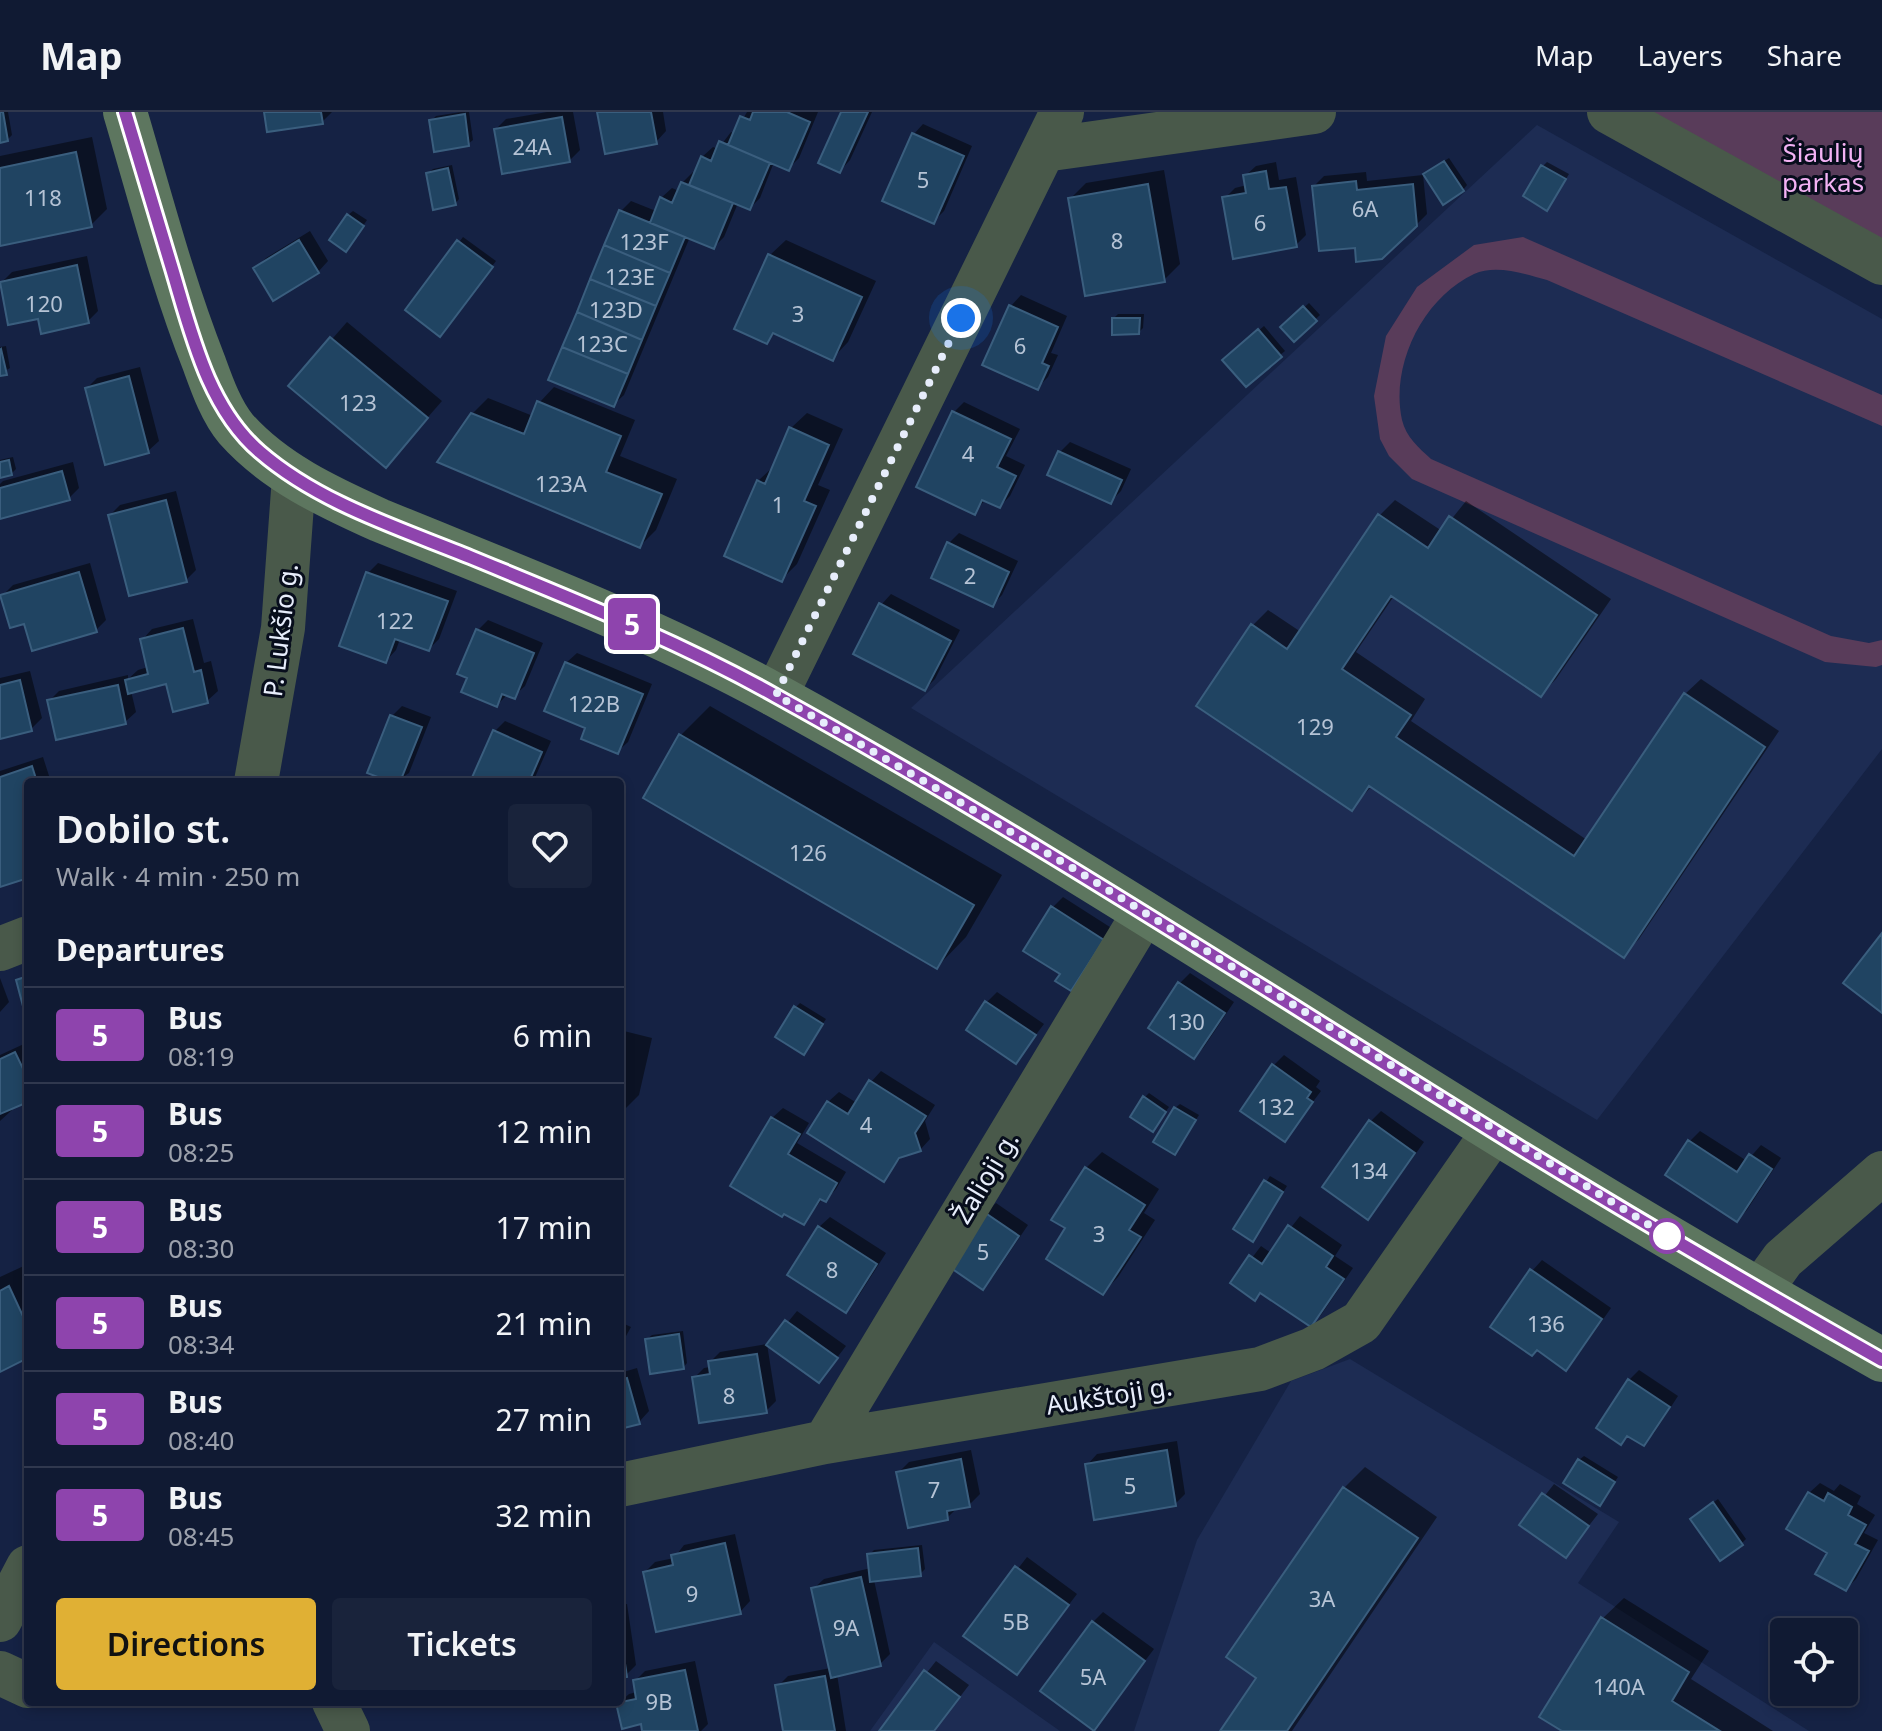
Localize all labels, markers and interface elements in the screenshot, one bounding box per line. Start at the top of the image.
text: Map [40,29,123,81]
text: Map [1535,36,1593,74]
text: Layers [1637,36,1723,74]
text: Share [1767,36,1842,74]
house number: 24A [512,131,553,161]
park label: Šiaulių parkas [1782,134,1864,200]
house number: 5 [917,164,929,194]
house number: 118 [24,182,62,212]
house number: 6A [1352,193,1379,223]
house number: 6 [1254,207,1266,237]
house number: 8 [1111,225,1123,255]
house number: 123F [619,226,669,256]
house number: 123E [605,261,655,291]
house number: 120 [25,288,63,318]
house number: 123D [589,294,643,324]
house number: 3 [792,298,804,328]
your location [941,298,981,338]
house number: 123C [576,328,628,358]
house number: 6 [1014,330,1026,360]
house number: 123 [339,387,377,417]
house number: 4 [962,438,975,468]
house number: 123A [535,468,588,498]
house number: 1 [772,489,784,519]
house number: 2 [964,560,976,590]
street label: P. Lukšio g. [254,561,306,699]
line badge: 5 [606,598,658,650]
house number: 122 [376,605,414,635]
text: 5 [624,605,640,643]
house number: 122B [568,688,620,718]
house number: 129 [1296,711,1334,741]
text: Dobilo st. [56,802,231,854]
button: heart [508,804,592,888]
house number: 126 [789,837,827,867]
text: Walk · 4 min · 250 m [56,858,300,894]
text: Departures [56,929,225,970]
text: Bus [168,997,223,1038]
house number: 130 [1167,1006,1205,1036]
text: 6 min [513,1015,592,1056]
text: 5 [92,1016,108,1054]
text: 08:19 [168,1038,234,1074]
house number: 132 [1257,1091,1295,1121]
text: Bus [168,1093,223,1134]
house number: 4 [860,1109,873,1139]
text: 12 min [496,1111,592,1152]
text: 5 [92,1112,108,1150]
street label: Žalioji g. [943,1124,1027,1230]
text: 08:25 [168,1134,234,1170]
house number: 134 [1350,1155,1388,1185]
text: Bus [168,1189,223,1230]
text: 17 min [496,1207,592,1248]
text: 5 [92,1208,108,1246]
house number: 3 [1093,1218,1105,1248]
unlabelled marker [1650,1219,1684,1253]
text: 08:30 [168,1230,234,1266]
house number: 5 [977,1236,989,1266]
house number: 8 [826,1254,838,1284]
text: Bus [168,1285,223,1326]
text: 21 min [496,1303,592,1344]
text: 5 [92,1304,108,1342]
house number: 136 [1527,1308,1565,1338]
text: 08:34 [168,1326,234,1362]
street label: Aukštoji g. [1043,1367,1175,1423]
house number: 8 [723,1380,735,1410]
text: Bus [168,1381,223,1422]
text: 27 min [496,1399,592,1440]
text: 5 [92,1400,108,1438]
text: 08:40 [168,1422,234,1458]
house number: 5 [1124,1470,1136,1500]
house number: 7 [928,1474,940,1504]
text: Bus [168,1477,223,1518]
text: 32 min [496,1495,592,1536]
text: 5 [92,1496,108,1534]
text: 08:45 [168,1518,234,1554]
house number: 9 [686,1578,698,1608]
house number: 3A [1309,1583,1336,1613]
button: Directions [56,1598,316,1690]
button: Tickets [332,1598,592,1690]
house number: 5B [1003,1606,1029,1636]
house number: 9A [833,1612,860,1642]
map controls [1770,1618,1858,1706]
button: locate [1770,1618,1858,1706]
house number: 5A [1080,1661,1107,1691]
house number: 140A [1593,1671,1646,1701]
house number: 9B [646,1686,672,1716]

